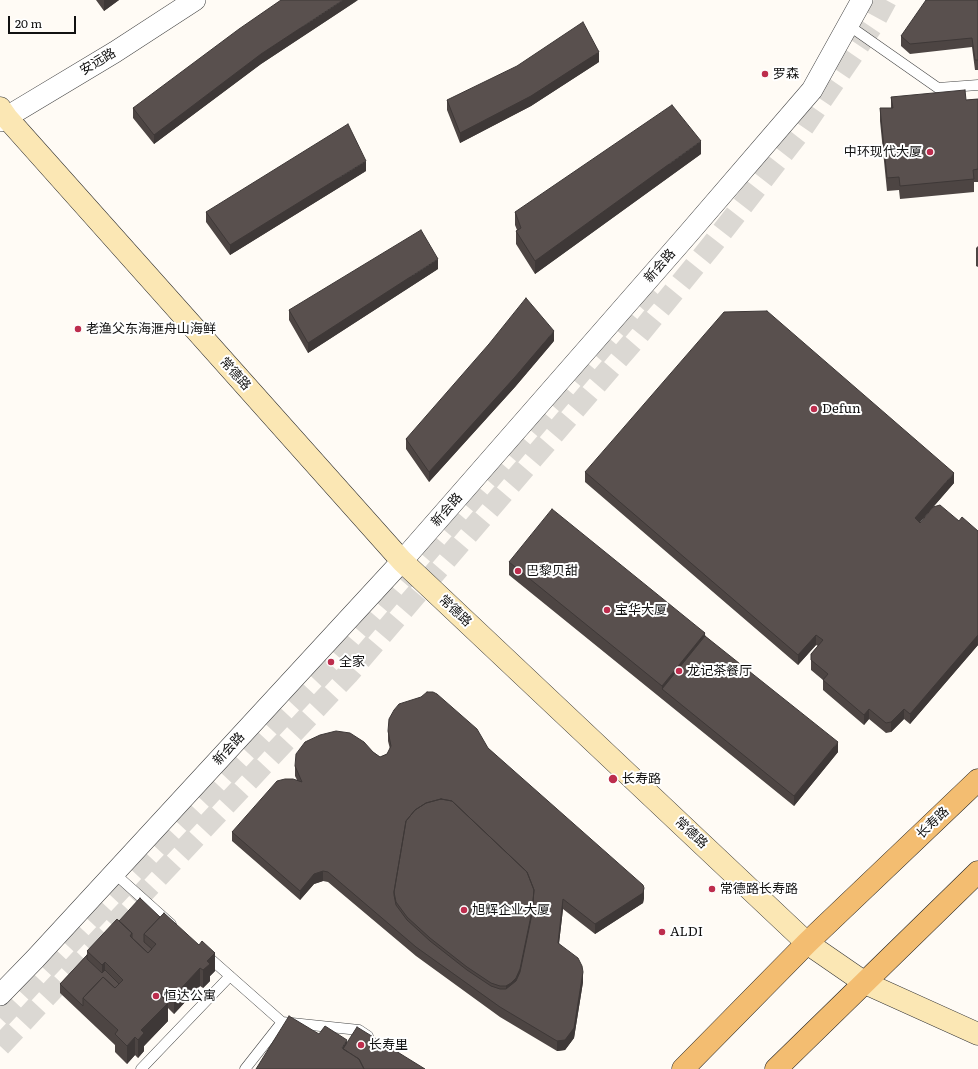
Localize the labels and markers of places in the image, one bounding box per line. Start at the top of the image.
place label: 罗森 [773,66,799,82]
marker: 罗森 [760,69,770,79]
place label: 中环现代大厦 [844,144,922,160]
marker: 中环现代大厦 [925,147,935,157]
place label: 老渔父东海滙舟山海鲜 [86,321,216,337]
marker: 老渔父东海滙舟山海鲜 [73,324,83,334]
place label: Defun [822,401,861,417]
marker: Defun [809,404,819,414]
place label: 巴黎贝甜 [526,563,578,579]
marker: 巴黎贝甜 [513,566,523,576]
place label: 宝华大厦 [615,602,667,618]
marker: 宝华大厦 [602,605,612,615]
place label: 全家 [339,654,365,670]
marker: 全家 [326,657,336,667]
place label: 龙记茶餐厅 [687,663,752,679]
marker: 龙记茶餐厅 [674,666,684,676]
place label: 长寿路 [622,771,661,787]
marker: 长寿路 [607,773,619,785]
place label: 常德路长寿路 [720,881,798,897]
marker: 常德路长寿路 [707,884,717,894]
place label: 旭辉企业大厦 [472,902,550,918]
marker: 旭辉企业大厦 [459,905,469,915]
place label: ALDI [670,924,703,940]
marker: ALDI [657,927,667,937]
place label: 恒达公寓 [164,988,216,1004]
marker: 恒达公寓 [151,991,161,1001]
place label: 长寿里 [369,1037,408,1053]
marker: 长寿里 [356,1040,366,1050]

